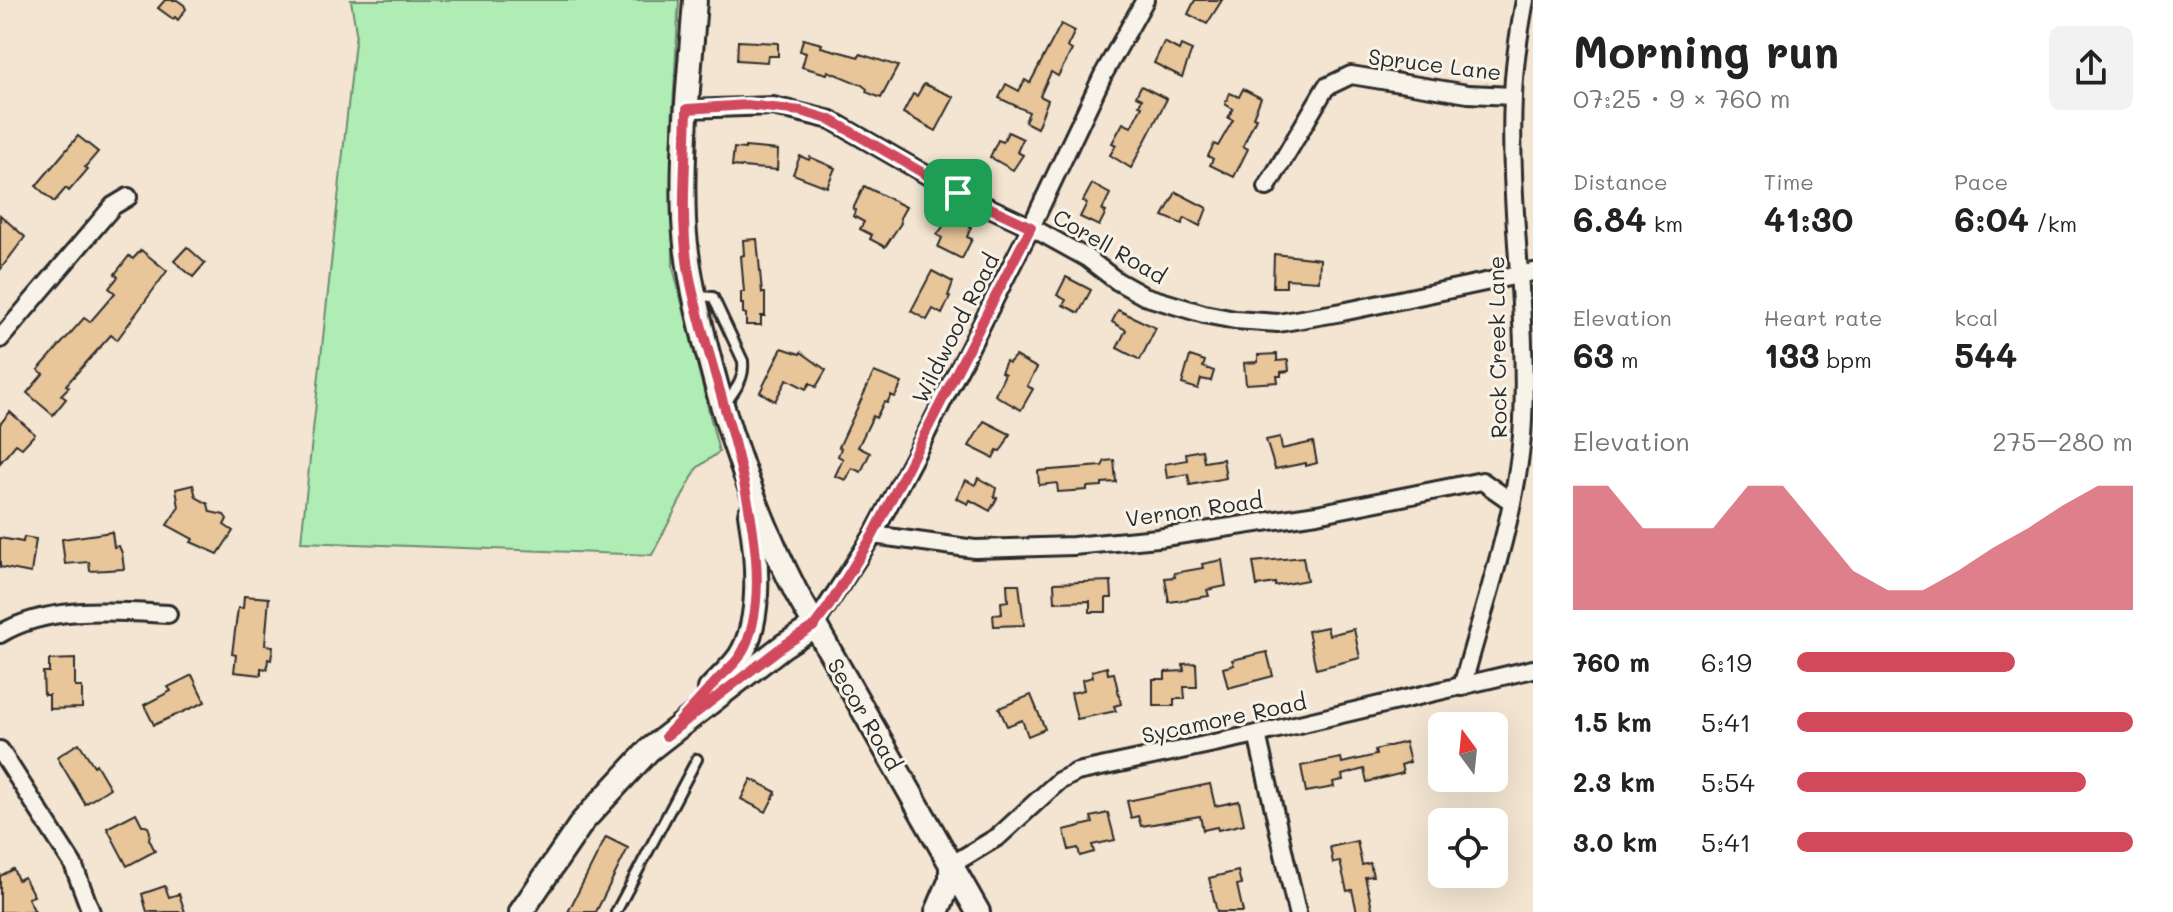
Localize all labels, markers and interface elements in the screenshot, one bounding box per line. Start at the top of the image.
text: Morning run [1573,22,1839,79]
button: share [2049,26,2133,110]
street label: Spruce Lane [1367,41,1503,87]
text: 07:25 · 9 × 760 m [1573,81,1790,115]
pin [924,159,992,227]
text: Distance [1573,167,1668,196]
text: Time [1764,167,1814,196]
text: Pace [1954,167,2008,196]
icon: arrive [936,171,980,215]
text: 6.84 [1573,196,1647,241]
text: 41:30 [1764,196,1853,241]
text: 6:04 [1954,196,2029,241]
street label: Corell Road [1048,202,1172,290]
text: km [1647,209,1683,238]
text: /km [2029,209,2077,238]
street label: Wildwood Road [905,248,1005,408]
street label: Rock Creek Lane [1481,255,1513,439]
text: Elevation [1573,303,1672,332]
text: Heart rate [1764,303,1882,332]
text: kcal [1954,303,1998,332]
text: 63 [1573,332,1614,377]
text: 133 [1764,332,1820,377]
text: 544 [1954,332,2017,377]
text: m [1614,345,1639,374]
text: bpm [1820,345,1872,374]
text: Elevation [1573,424,1690,458]
text: 275–280 m [1992,424,2133,458]
street label: Vernon Road [1124,485,1264,533]
text: 760 m [1573,645,1650,679]
text: 6:19 [1701,645,1752,679]
street label: Secor Road [821,653,909,775]
street label: Sycamore Road [1139,686,1309,750]
text: 1.5 km [1573,705,1652,739]
text: 5:41 [1701,705,1751,739]
north arrow [1428,712,1508,792]
map controls [1428,712,1508,888]
text: 2.3 km [1573,765,1655,799]
text: 5:54 [1701,765,1755,799]
button: locate [1428,808,1508,888]
text: 3.0 km [1573,825,1657,859]
text: 5:41 [1701,825,1751,859]

